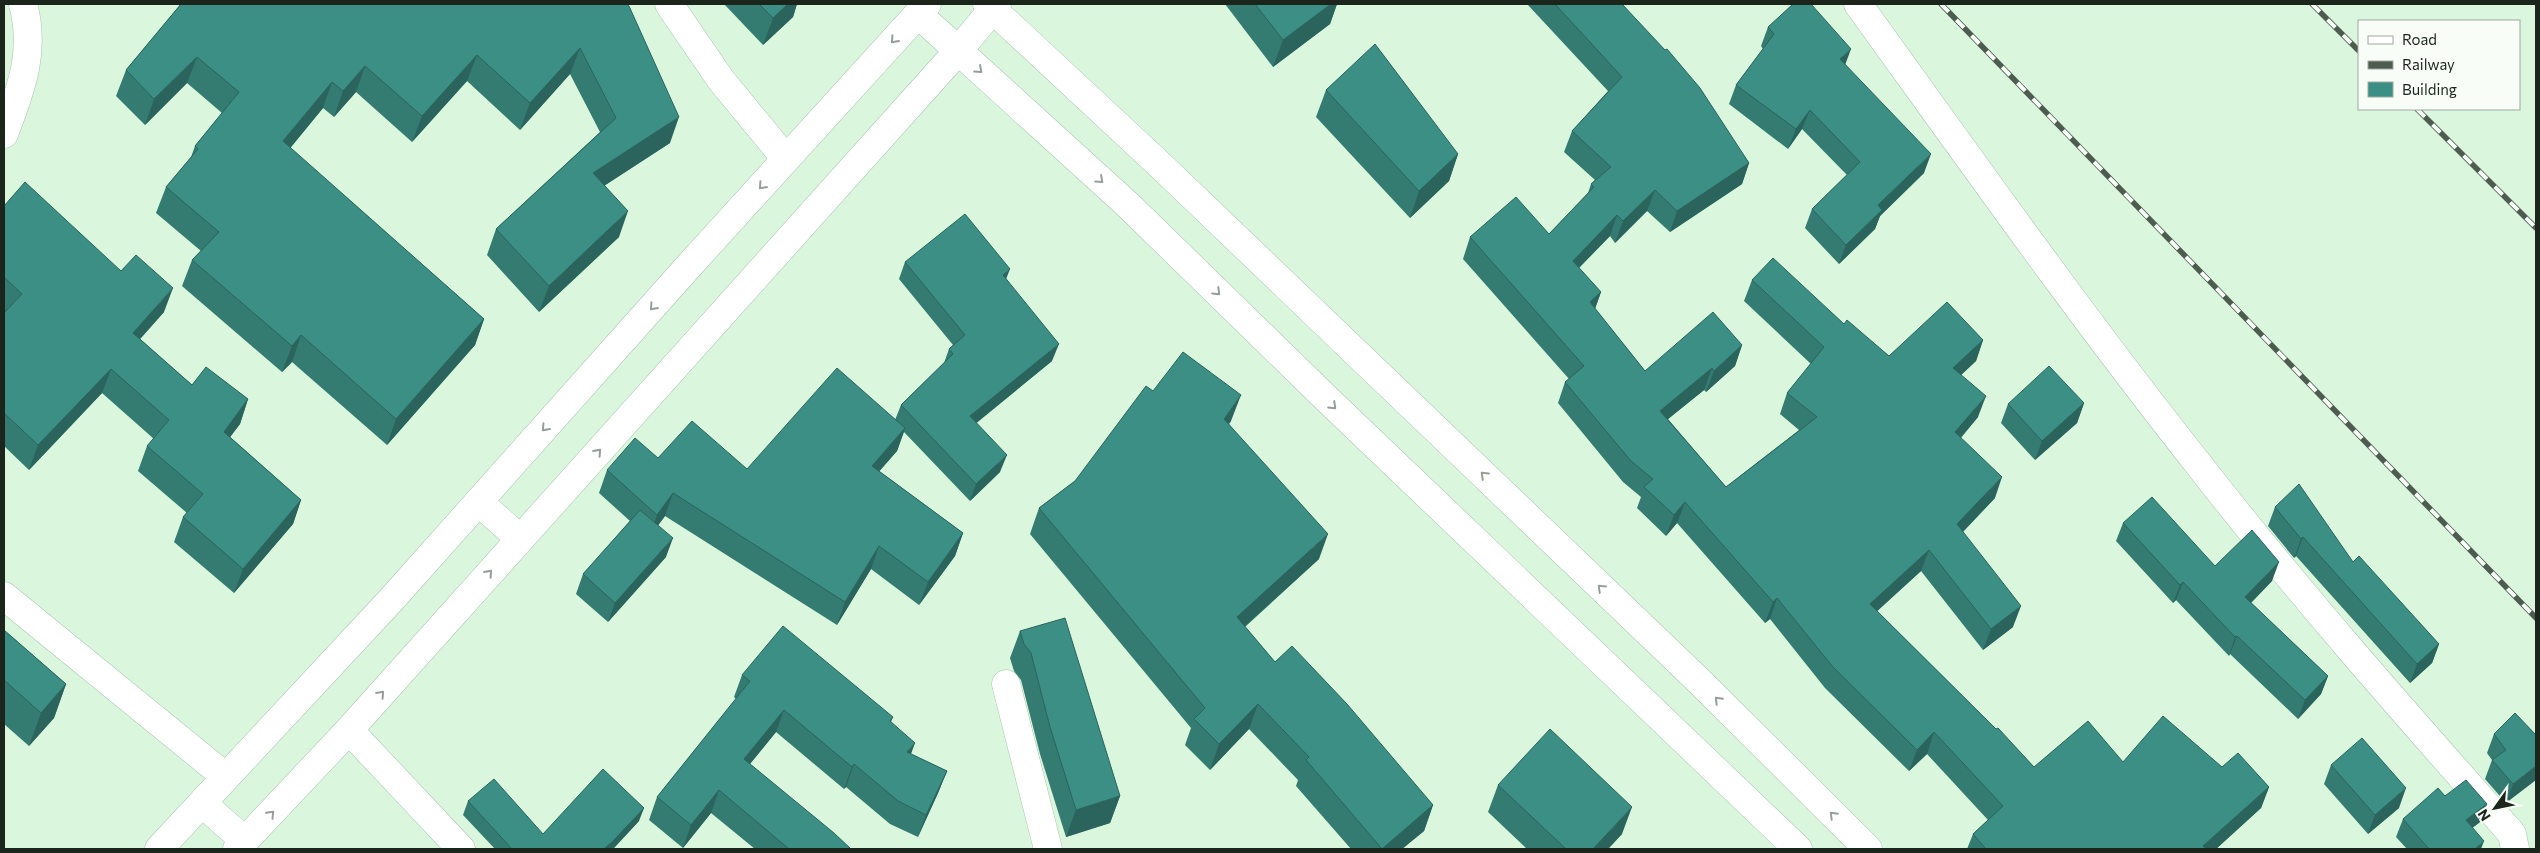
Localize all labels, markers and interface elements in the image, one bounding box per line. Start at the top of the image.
legend [2358,20,2520,110]
text: Road [2402,30,2437,48]
one-way arrow [891,34,900,43]
text: Railway [2402,55,2455,73]
one-way arrow [974,64,983,73]
text: Building [2402,80,2457,98]
one-way arrow [1094,174,1103,183]
one-way arrow [759,181,768,190]
one-way arrow [1211,286,1220,295]
one-way arrow [650,301,659,310]
one-way arrow [1328,400,1337,409]
one-way arrow [541,422,550,431]
one-way arrow [592,449,601,458]
one-way arrow [1480,472,1489,481]
one-way arrow [483,570,492,579]
one-way arrow [1598,585,1607,594]
one-way arrow [375,691,384,700]
one-way arrow [1715,697,1724,706]
north arrow [2470,783,2520,833]
text: N [2474,806,2494,824]
one-way arrow [265,810,274,819]
one-way arrow [1830,812,1839,821]

